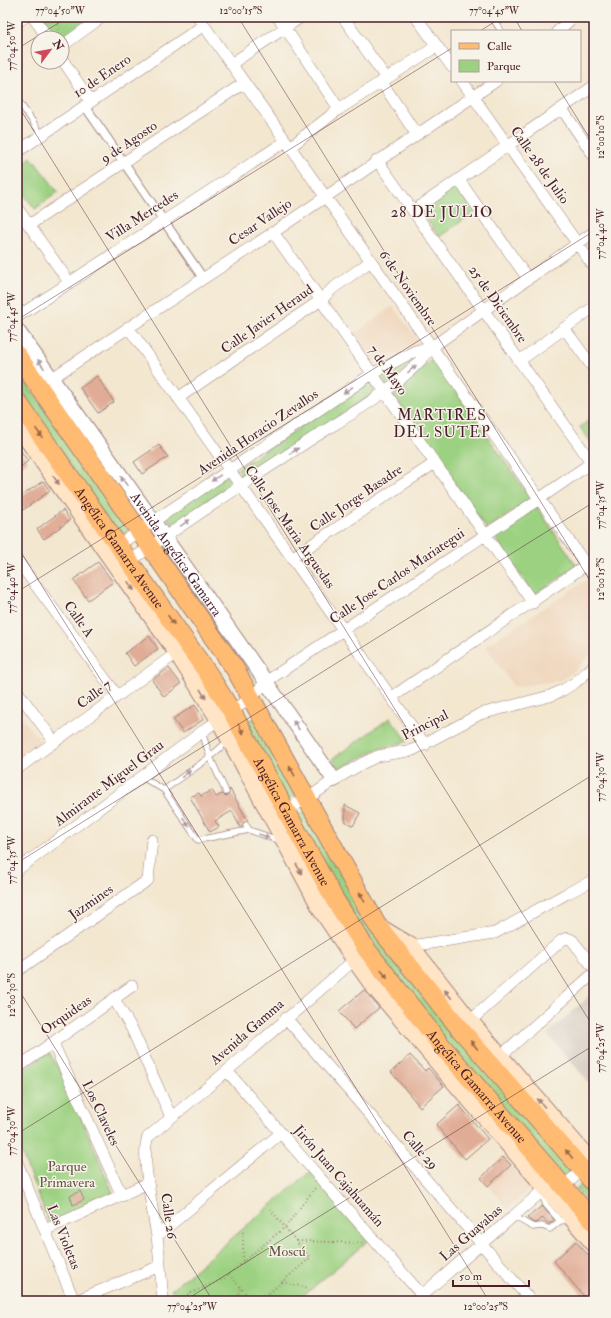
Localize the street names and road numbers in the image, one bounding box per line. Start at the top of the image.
street label: 10 de Enero [70,50,134,101]
street label: 9 de Agosto [97,117,161,168]
street label: Calle 28 de Julio [507,123,573,207]
street label: Villa Mercedes [103,186,182,246]
street label: Cesar Vallejo [225,195,295,249]
street label: 6 de Noviembre [376,247,440,329]
street label: 25 de Diciembre [465,262,531,346]
street label: Calle Javier Heraud [218,281,317,357]
street label: 7 de Mayo [364,342,411,399]
street label: Avenida Horacio Zevallos [194,385,322,479]
street label: Calle Jorge Basadre [306,461,406,535]
street label: Calle Jose Maria Arguedas [241,462,339,592]
street label: Angélica Gamarra Avenue [71,483,168,612]
street label: Avenida Angélica Gamarra [126,488,226,620]
street label: Calle Jose Carlos Mariategui [326,524,468,628]
street label: Calle A [60,598,98,641]
street label: Calle 7 [74,676,115,712]
street label: Principal [399,706,452,745]
street label: Almirante Miguel Grau [50,736,167,830]
street label: Angélica Gamarra Avenue [249,753,334,889]
street label: Jazmines [65,880,117,924]
street label: Orquideas [37,991,95,1039]
street label: Avenida Gamma [206,995,287,1069]
street label: Angélica Gamarra Avenue [423,1025,531,1147]
street label: Los Claveles [78,1078,124,1148]
street label: Jirón Juan Cajahuamán [290,1121,388,1230]
street label: Calle 29 [398,1127,442,1173]
street label: Calle 26 [157,1192,181,1241]
street label: Las Guayabas [436,1201,507,1266]
street label: Las Violetas [43,1202,85,1272]

